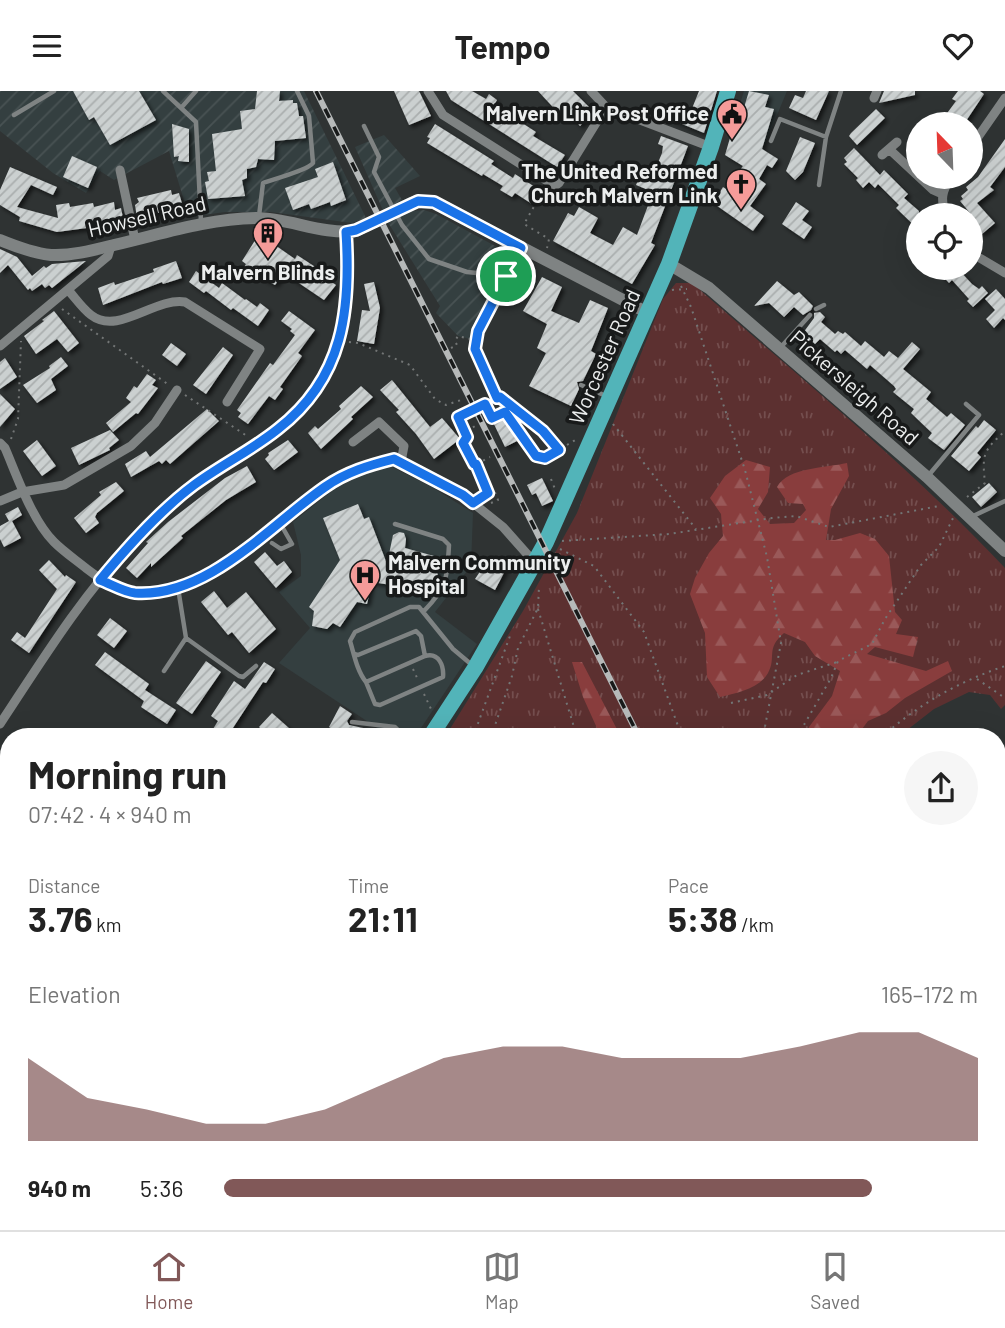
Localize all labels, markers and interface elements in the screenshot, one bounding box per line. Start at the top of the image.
icon: menu [28,27,66,65]
text: Tempo [454,27,551,65]
icon: heart [939,27,977,65]
public building icon: Malvern Link Post Office [715,97,749,141]
place label: Malvern Link Post Office [486,100,709,125]
north arrow [906,112,984,189]
map controls [906,112,983,280]
place label: The United Reformed Church Malvern Link [521,158,718,207]
church icon: The United Reformed Church Malvern Link [724,167,758,211]
street label: Howsell Road [85,190,208,241]
button: locate [906,203,983,280]
building icon: Malvern Blinds [251,216,285,260]
pin [476,246,536,306]
icon: arrive [487,257,525,295]
place label: Malvern Blinds [201,259,335,284]
street label: Worcester Road [563,285,645,428]
street label: Pickersleigh Road [786,324,924,450]
place label: Malvern Community Hospital [388,549,571,598]
hospital icon: Malvern Community Hospital [348,558,382,602]
text: Morning run [28,751,227,797]
button: share [904,751,978,825]
text: 07:42 · 4 × 940 m [28,800,192,828]
text: Distance [28,874,100,897]
text: Time [348,874,389,897]
text: Pace [668,874,709,897]
text: 3.76 [28,897,93,939]
text: 21:11 [348,897,418,939]
text: 5:38 [668,897,737,939]
text: km [93,913,122,936]
text: /km [737,913,774,936]
text: Elevation [28,980,121,1008]
text: 165–172 m [881,980,978,1008]
text: 940 m [28,1174,91,1202]
text: 5:36 [140,1174,183,1202]
tab: Home [145,1248,193,1313]
tab: Map [483,1248,521,1313]
tab: Saved [810,1248,860,1313]

